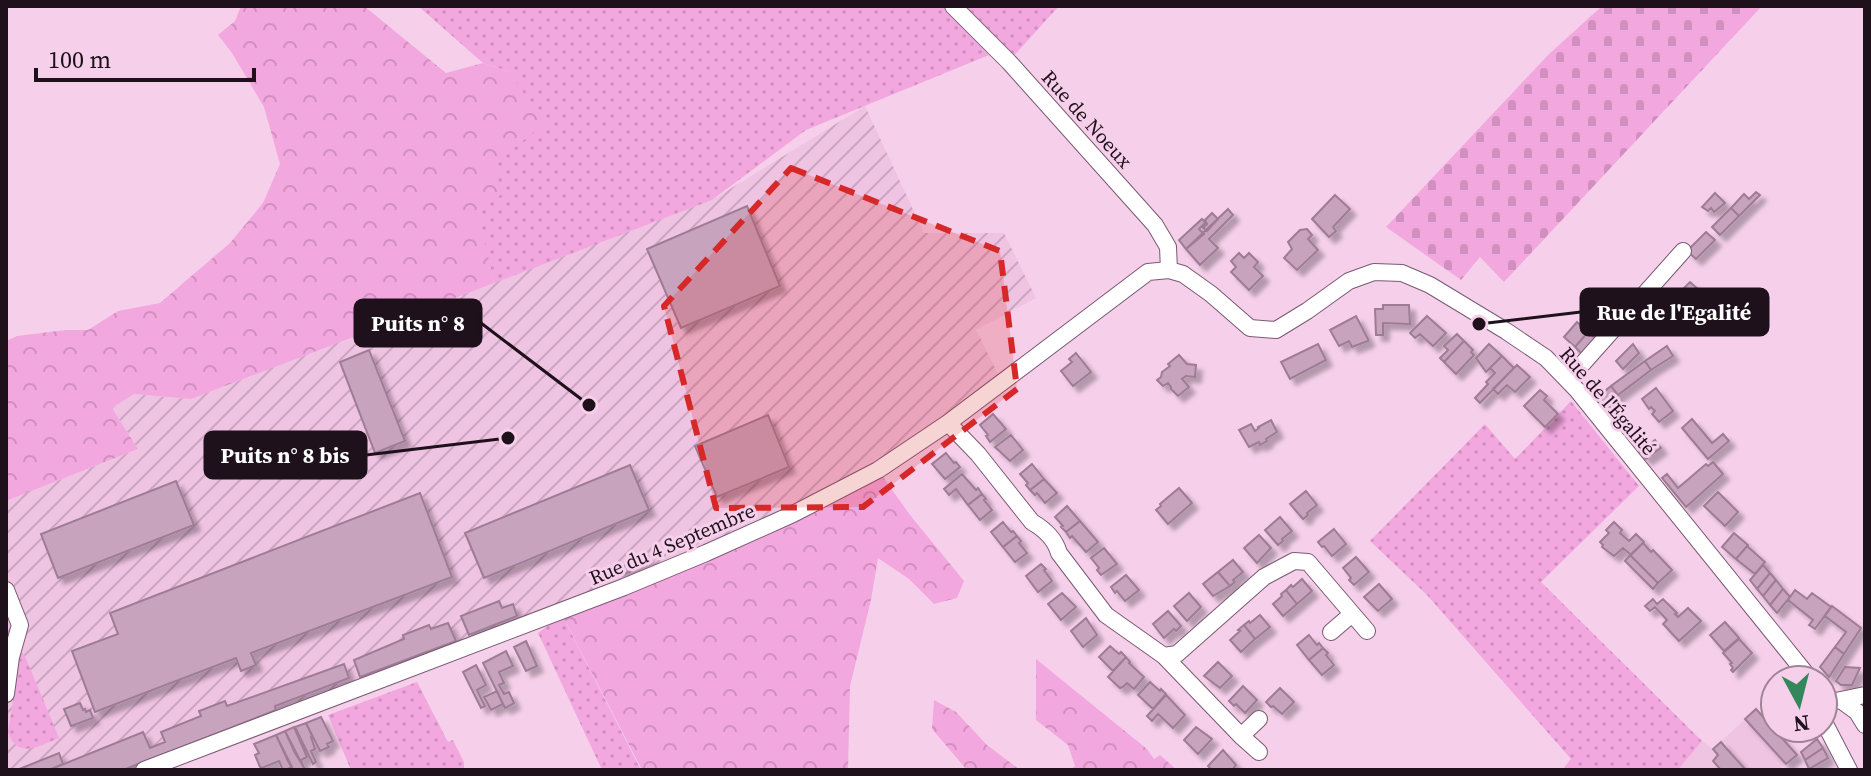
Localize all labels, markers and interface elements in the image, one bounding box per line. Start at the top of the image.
scale bar [36,32,254,82]
text: 100 m [48,43,111,76]
street label: Rue de Noeux [1035,64,1139,174]
callout: Rue de l'Egalité [1581,289,1768,335]
text: Rue de l'Egalité [1597,297,1751,327]
callout: Puits n° 8 [355,300,481,346]
text: Puits n° 8 [371,308,465,338]
street label: Rue de l'Égalité [1553,341,1663,461]
callout: Puits n° 8 bis [205,432,366,478]
text: Puits n° 8 bis [220,440,350,470]
street label: Rue du 4 Septembre [585,496,759,592]
north arrow [1759,664,1839,744]
text: N [1792,708,1811,740]

